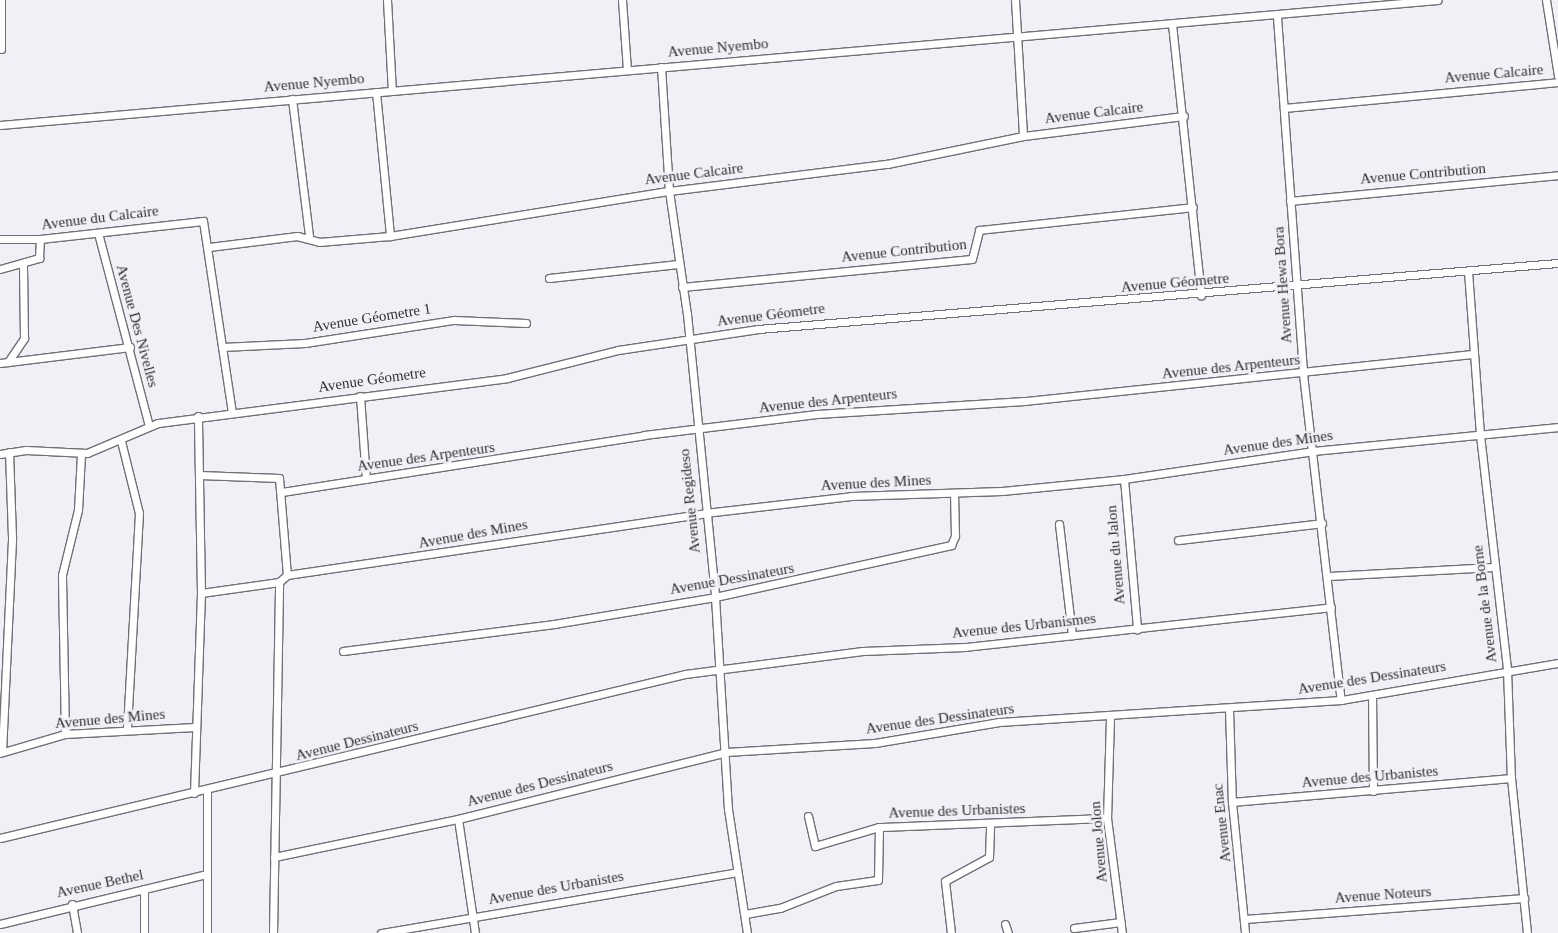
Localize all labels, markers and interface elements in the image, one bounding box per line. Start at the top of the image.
street label: Avenue Nyembo [667,35,769,61]
street label: Avenue Calcaire [1444,61,1544,87]
street label: Avenue Nyembo [263,70,365,96]
street label: Avenue Calcaire [1044,98,1144,128]
street label: Avenue Calcaire [644,159,744,189]
street label: Avenue Contribution [1359,160,1487,188]
street label: Avenue du Calcaire [40,202,160,234]
street label: Avenue Hewa Bora [1270,226,1296,344]
street label: Avenue Contribution [840,235,968,267]
street label: Avenue Des Nivelles [112,263,162,389]
street label: Avenue Géometre [1120,269,1230,297]
street label: Avenue Géometre [716,299,826,331]
street label: Avenue Géometre 1 [311,300,433,336]
street label: Avenue des Arpenteurs [1161,351,1301,383]
street label: Avenue Géometre [317,364,427,396]
street label: Avenue des Arpenteurs [758,385,898,417]
street label: Avenue des Mines [1222,426,1334,460]
street label: Avenue des Arpenteurs [356,438,496,476]
street label: Avenue Regideso [676,448,704,554]
street label: Avenue des Mines [820,471,932,495]
street label: Avenue du Jalon [1103,505,1129,605]
street label: Avenue des Mines [417,516,529,552]
street label: Avenue de la Borne [1469,544,1501,664]
street label: Avenue Dessinateurs [668,559,796,599]
street label: Avenue des Urbanismes [951,609,1097,643]
street label: Avenue des Dessinateurs [1297,657,1447,699]
street label: Avenue des Dessinateurs [865,700,1015,738]
street label: Avenue des Mines [54,705,166,733]
street label: Avenue Dessinateurs [294,717,420,765]
street label: Avenue des Dessinateurs [465,757,615,811]
street label: Avenue des Urbanistes [1301,762,1439,792]
street label: Avenue Enac [1209,783,1235,863]
street label: Avenue des Urbanistes [888,800,1026,822]
street label: Avenue Jolon [1086,800,1112,884]
street label: Avenue Bethel [55,866,145,902]
street label: Avenue des Urbanistes [487,867,625,909]
street label: Avenue Noteurs [1334,883,1432,907]

